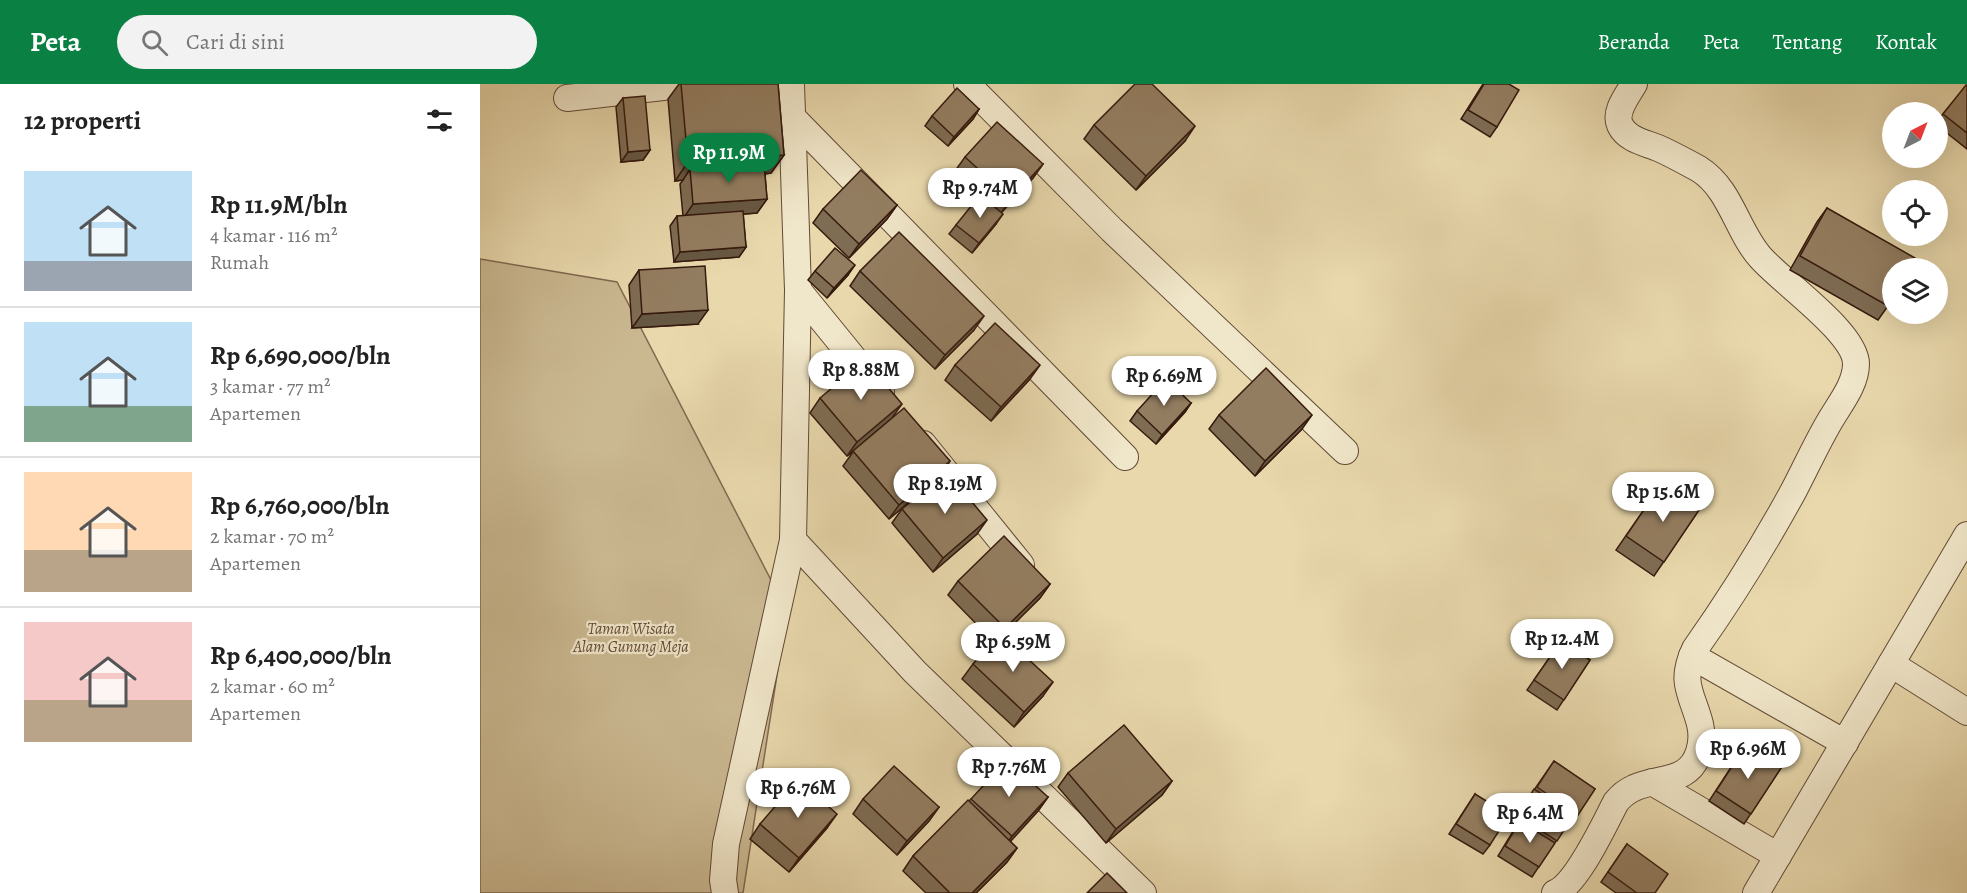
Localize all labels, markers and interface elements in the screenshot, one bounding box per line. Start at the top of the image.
search box [117,15,537,69]
text: Peta [30,23,81,61]
icon: search [138,26,171,59]
text: Cari di sini [186,27,285,57]
text: Beranda [1598,28,1670,56]
text: Peta [1703,28,1739,56]
text: Tentang [1772,28,1842,56]
text: Kontak [1875,28,1937,56]
north arrow [1882,102,1948,168]
map controls [1882,102,1948,324]
text: 12 properti [24,103,141,138]
icon: filters [423,104,456,137]
pin: Rp 11.9M [667,133,791,184]
text: Rp 11.9M [693,139,765,166]
pin: Rp 9.74M [918,168,1042,219]
text: Rp 9.74M [942,174,1018,201]
button: locate [1882,180,1948,246]
text: Rp 11.9M/bln [210,187,348,222]
icon: home [72,195,144,267]
text: 4 kamar · 116 m² [210,222,337,249]
text: Rumah [210,249,269,276]
button: layers [1882,258,1948,324]
text: Rp 6,690,000/bln [210,338,391,373]
icon: home [72,346,144,418]
pin: Rp 8.88M [799,350,923,401]
text: Rp 8.88M [822,356,900,383]
pin: Rp 6.69M [1102,356,1226,407]
text: Rp 6.69M [1126,362,1202,389]
text: 3 kamar · 77 m² [210,373,331,400]
text: Apartemen [210,400,301,427]
pin: Rp 8.19M [883,464,1007,515]
text: Rp 8.19M [908,470,982,497]
pin: Rp 15.6M [1601,472,1725,523]
text: Rp 15.6M [1626,478,1700,505]
text: Rp 6,760,000/bln [210,488,390,523]
icon: home [72,496,144,568]
text: 2 kamar · 70 m² [210,523,334,550]
text: Apartemen [210,550,301,577]
park label: Taman Wisata Alam Gunung Meja [572,618,689,658]
pin: Rp 12.4M [1500,619,1624,670]
pin: Rp 6.59M [951,622,1075,673]
text: Rp 12.4M [1524,625,1600,652]
text: Rp 6.59M [975,628,1051,655]
text: Rp 6,400,000/bln [210,638,392,673]
icon: home [72,646,144,718]
text: 2 kamar · 60 m² [210,673,335,700]
text: Apartemen [210,700,301,727]
pin: Rp 6.96M [1686,729,1810,780]
text: Rp 6.96M [1710,735,1786,762]
pin: Rp 7.76M [947,747,1071,798]
text: Rp 7.76M [971,753,1047,780]
pin: Rp 6.76M [736,768,860,819]
text: Rp 6.76M [760,774,836,801]
pin: Rp 6.4M [1475,793,1585,844]
text: Rp 6.4M [1496,799,1564,826]

